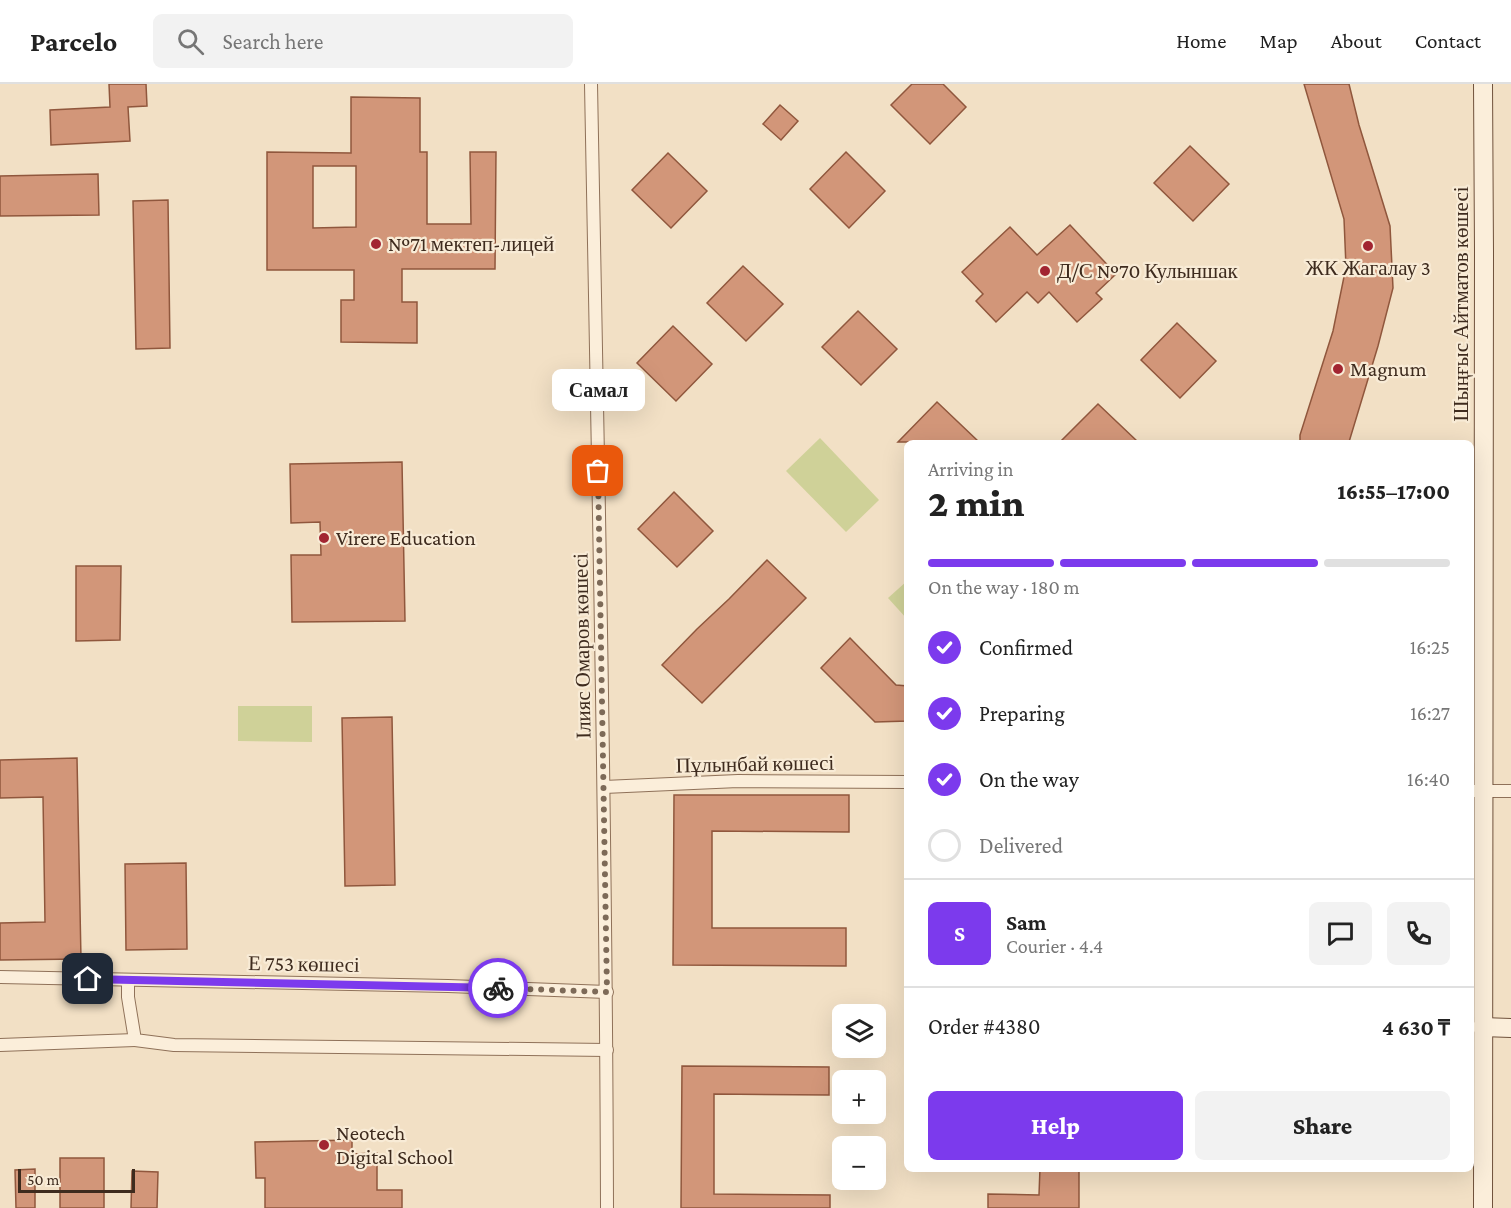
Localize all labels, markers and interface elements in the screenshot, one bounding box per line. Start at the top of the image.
search box [153,14,573,68]
icon: search [174,25,207,58]
text: Parcelo [30,26,117,57]
text: Search here [222,29,323,54]
text: Home [1176,29,1226,53]
text: Map [1259,29,1298,53]
text: About [1331,29,1382,53]
text: Contact [1415,29,1481,53]
street label: Шыңғыс Айтматов көшесі [1449,186,1473,422]
place label: №71 мектеп-лицей [388,232,554,256]
marker: №71 мектеп-лицей [369,237,383,251]
marker: ЖК Жагалау 3 [1361,239,1375,253]
place label: ЖК Жагалау 3 [1305,256,1431,280]
place label: Д/С №70 Кулыншак [1057,259,1239,283]
marker: Д/С №70 Кулыншак [1038,264,1052,278]
place label: Magnum [1350,357,1427,381]
marker: Magnum [1331,362,1345,376]
callout: Самал [552,369,644,411]
text: Самал [569,379,628,401]
pin [572,445,623,496]
icon: bag [581,454,614,487]
text: Arriving in [928,458,1013,480]
text: 16:55–17:00 [1337,479,1450,504]
text: 2 min [928,481,1024,524]
place label: Virere Education [336,526,476,550]
marker: Virere Education [317,531,331,545]
street label: Ілияс Омаров көшесі [568,553,596,739]
text: On the way · 180 m [928,576,1080,598]
icon: check [928,631,961,664]
text: Confirmed [979,635,1073,660]
text: 16:25 [1410,636,1450,658]
icon: check [928,697,961,730]
text: Preparing [979,701,1065,726]
text: 16:27 [1410,702,1450,724]
street label: Пұлынбай көшесі [676,751,835,777]
icon: check [928,763,961,796]
text: On the way [979,767,1079,792]
text: 16:40 [1407,768,1450,790]
text: Delivered [979,833,1063,858]
button: chat [1309,902,1372,965]
button: phone [1387,902,1450,965]
text: Sam [1006,910,1046,935]
text: S [954,921,965,946]
text: Courier · 4.4 [1006,935,1103,957]
street label: Е 753 көшесі [248,951,360,977]
pin [62,953,113,1004]
courier [468,958,528,1018]
icon: home [71,962,104,995]
icon: bike [482,972,515,1005]
map controls [832,1004,886,1190]
button: layers [832,1004,886,1058]
text: Order #4380 [928,1014,1040,1039]
text: 4 630 ₸ [1382,1015,1450,1040]
button: + [832,1070,886,1124]
button: Help [928,1091,1183,1160]
button: Share [1195,1091,1450,1160]
place label: Neotech Digital School [336,1121,453,1169]
button: − [832,1136,886,1190]
marker: Neotech Digital School [317,1138,331,1152]
scale bar [18,1166,135,1194]
text: 50 m [27,1171,59,1188]

